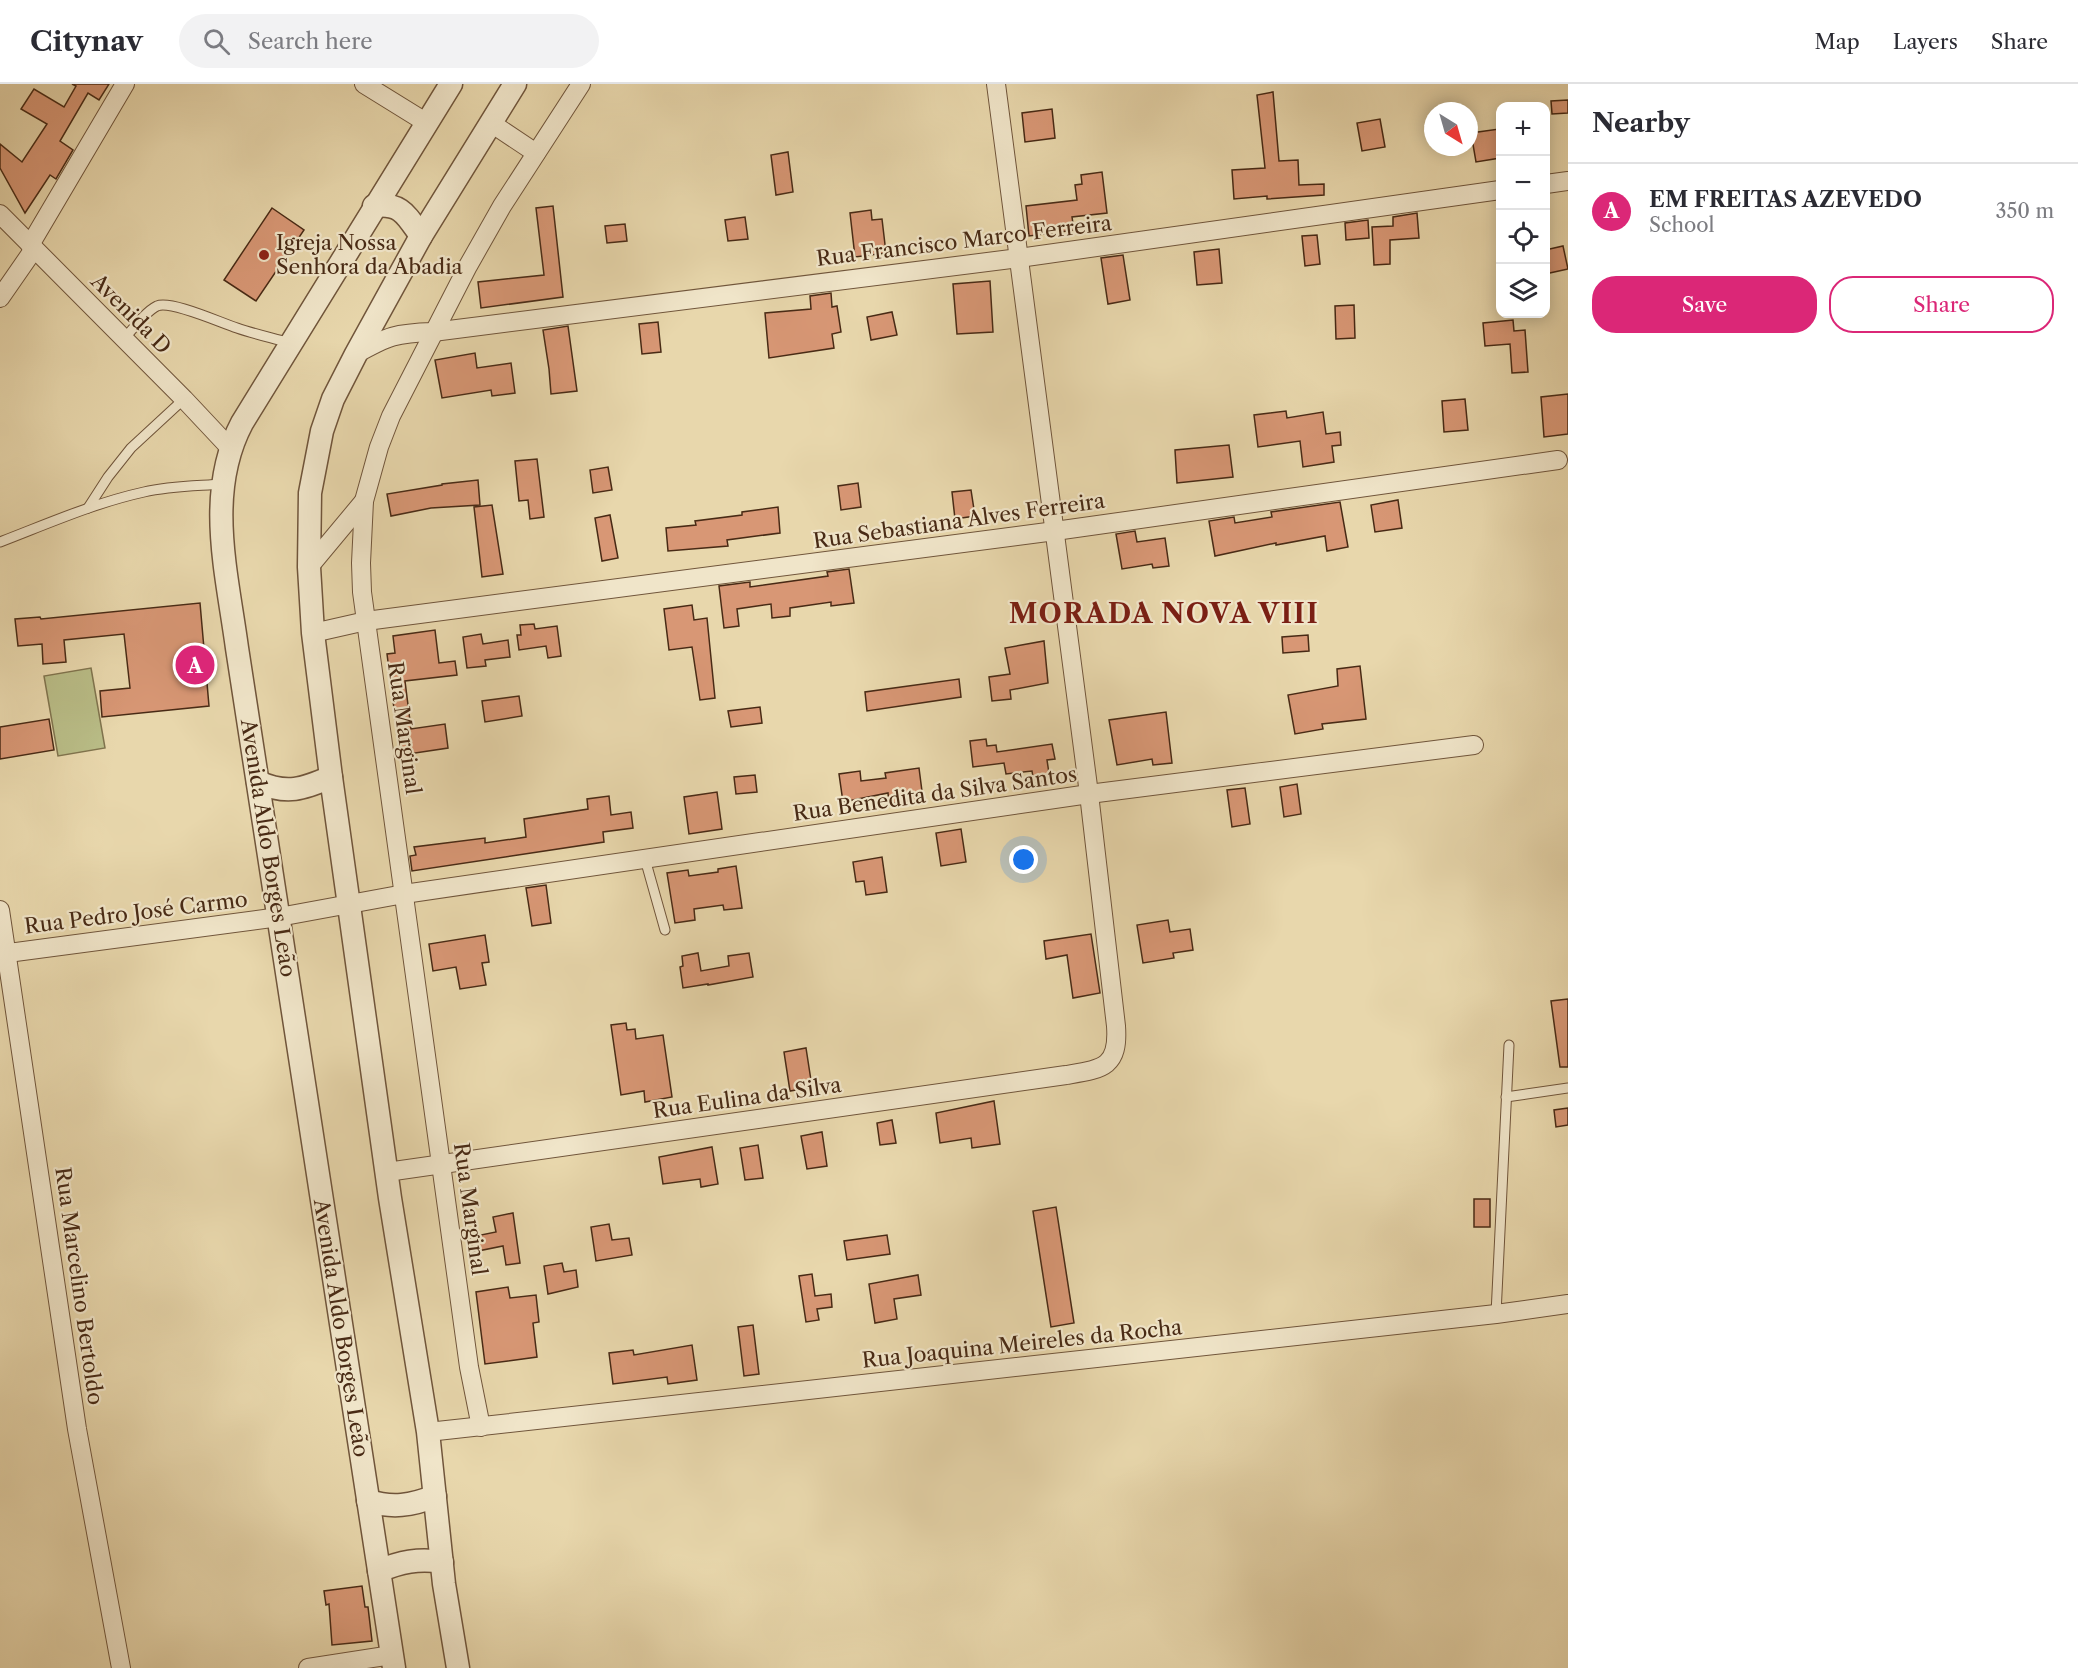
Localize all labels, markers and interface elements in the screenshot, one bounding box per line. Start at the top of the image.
search box [179,14,599,68]
text: Citynav [30,24,143,58]
icon: search [200,25,233,58]
text: Search here [248,28,372,55]
text: Map [1815,29,1860,54]
text: Layers [1893,29,1958,54]
text: Share [1991,29,2048,54]
north arrow [1424,102,1478,156]
map controls [1496,102,1550,318]
button: + [1496,102,1550,156]
text: Nearby [1592,107,1690,139]
button: − [1496,156,1550,210]
text: EM FREITAS AZEVEDO [1649,186,1922,213]
text: A [1604,199,1619,223]
text: 350 m [1996,199,2054,223]
street label: Rua Francisco Marco Ferreira [815,210,1114,271]
button: locate [1496,210,1550,264]
text: School [1649,213,1714,237]
place label: Igreja Nossa Senhora da Abadia [276,230,464,279]
marker: Igreja Nossa Senhora da Abadia [257,248,271,262]
button: layers [1496,264,1550,318]
street label: Avenida D [86,268,176,359]
button: Save [1592,276,1817,333]
button: Share [1829,276,2054,333]
street label: Rua Sebastiana Alves Ferreira [812,488,1107,553]
district label: MORADA NOVA VIII [1009,597,1319,630]
pin: A [176,642,214,688]
street label: Rua Marginal [383,660,426,796]
street label: Avenida Aldo Borges Leão [236,716,301,979]
street label: Rua Benedita da Silva Santos [791,761,1079,826]
your location [1009,845,1038,874]
street label: Rua Pedro José Carmo [23,886,249,939]
street label: Rua Eulina da Silva [651,1072,844,1123]
street label: Rua Marginal [449,1141,492,1277]
street label: Rua Marcelino Bertoldo [50,1165,109,1406]
street label: Avenida Aldo Borges Leão [309,1196,374,1459]
street label: Rua Joaquina Meireles da Rocha [861,1314,1184,1373]

